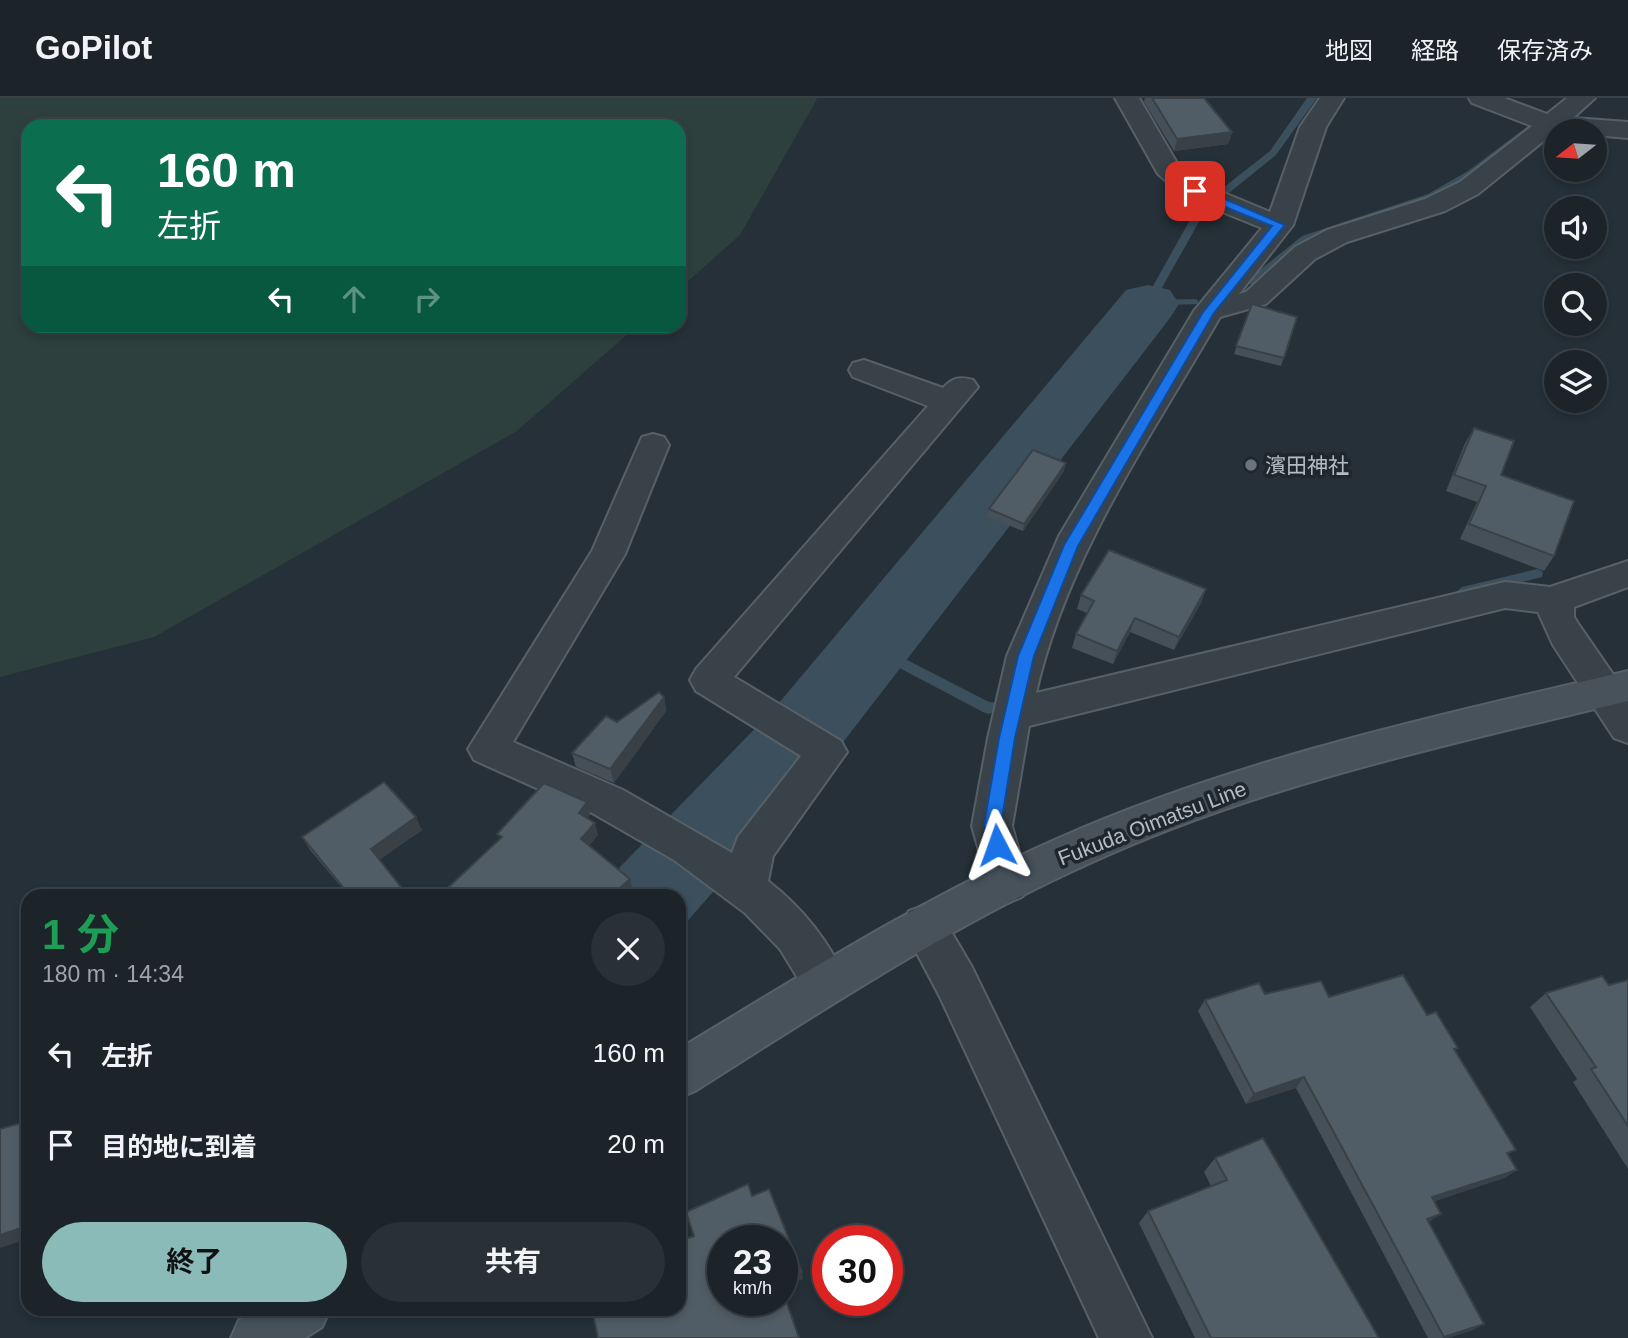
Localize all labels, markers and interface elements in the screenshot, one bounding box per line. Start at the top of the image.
text: GoPilot [35,29,152,66]
text: 地図 [1325,37,1373,64]
text: 経路 [1411,37,1459,64]
text: 保存済み [1497,37,1593,64]
north arrow [1544,119,1606,182]
map controls [1544,119,1607,413]
text: 160 m [157,143,296,197]
icon: left [42,147,133,238]
pin [1165,161,1225,221]
icon: arrive [1176,172,1214,210]
button: sound [1544,196,1607,259]
text: 左折 [157,208,221,244]
button: search [1544,273,1607,336]
icon: left [262,280,300,318]
icon: ahead [335,280,373,318]
icon: right [408,280,446,318]
button: layers [1544,350,1607,413]
place label: 濱田神社 [1265,454,1349,477]
marker: 濱田神社 [1243,457,1259,473]
street label: Fukuda Oimatsu Line [1055,776,1249,870]
position arrow [960,808,1034,882]
text: 1 分 [42,911,119,958]
button: close [591,912,665,986]
text: 180 m · 14:34 [42,961,184,987]
icon: left [42,1035,80,1073]
text: 160 m [593,1038,665,1068]
text: 左折 [101,1041,153,1071]
icon: arrive [42,1126,80,1164]
text: 20 m [607,1129,665,1159]
text: 目的地に到着 [101,1132,257,1162]
button: 終了 [42,1222,347,1302]
button: 共有 [361,1222,665,1302]
speed limit sign: 30 [812,1225,903,1316]
text: 23 [733,1242,772,1281]
text: km/h [733,1278,772,1298]

